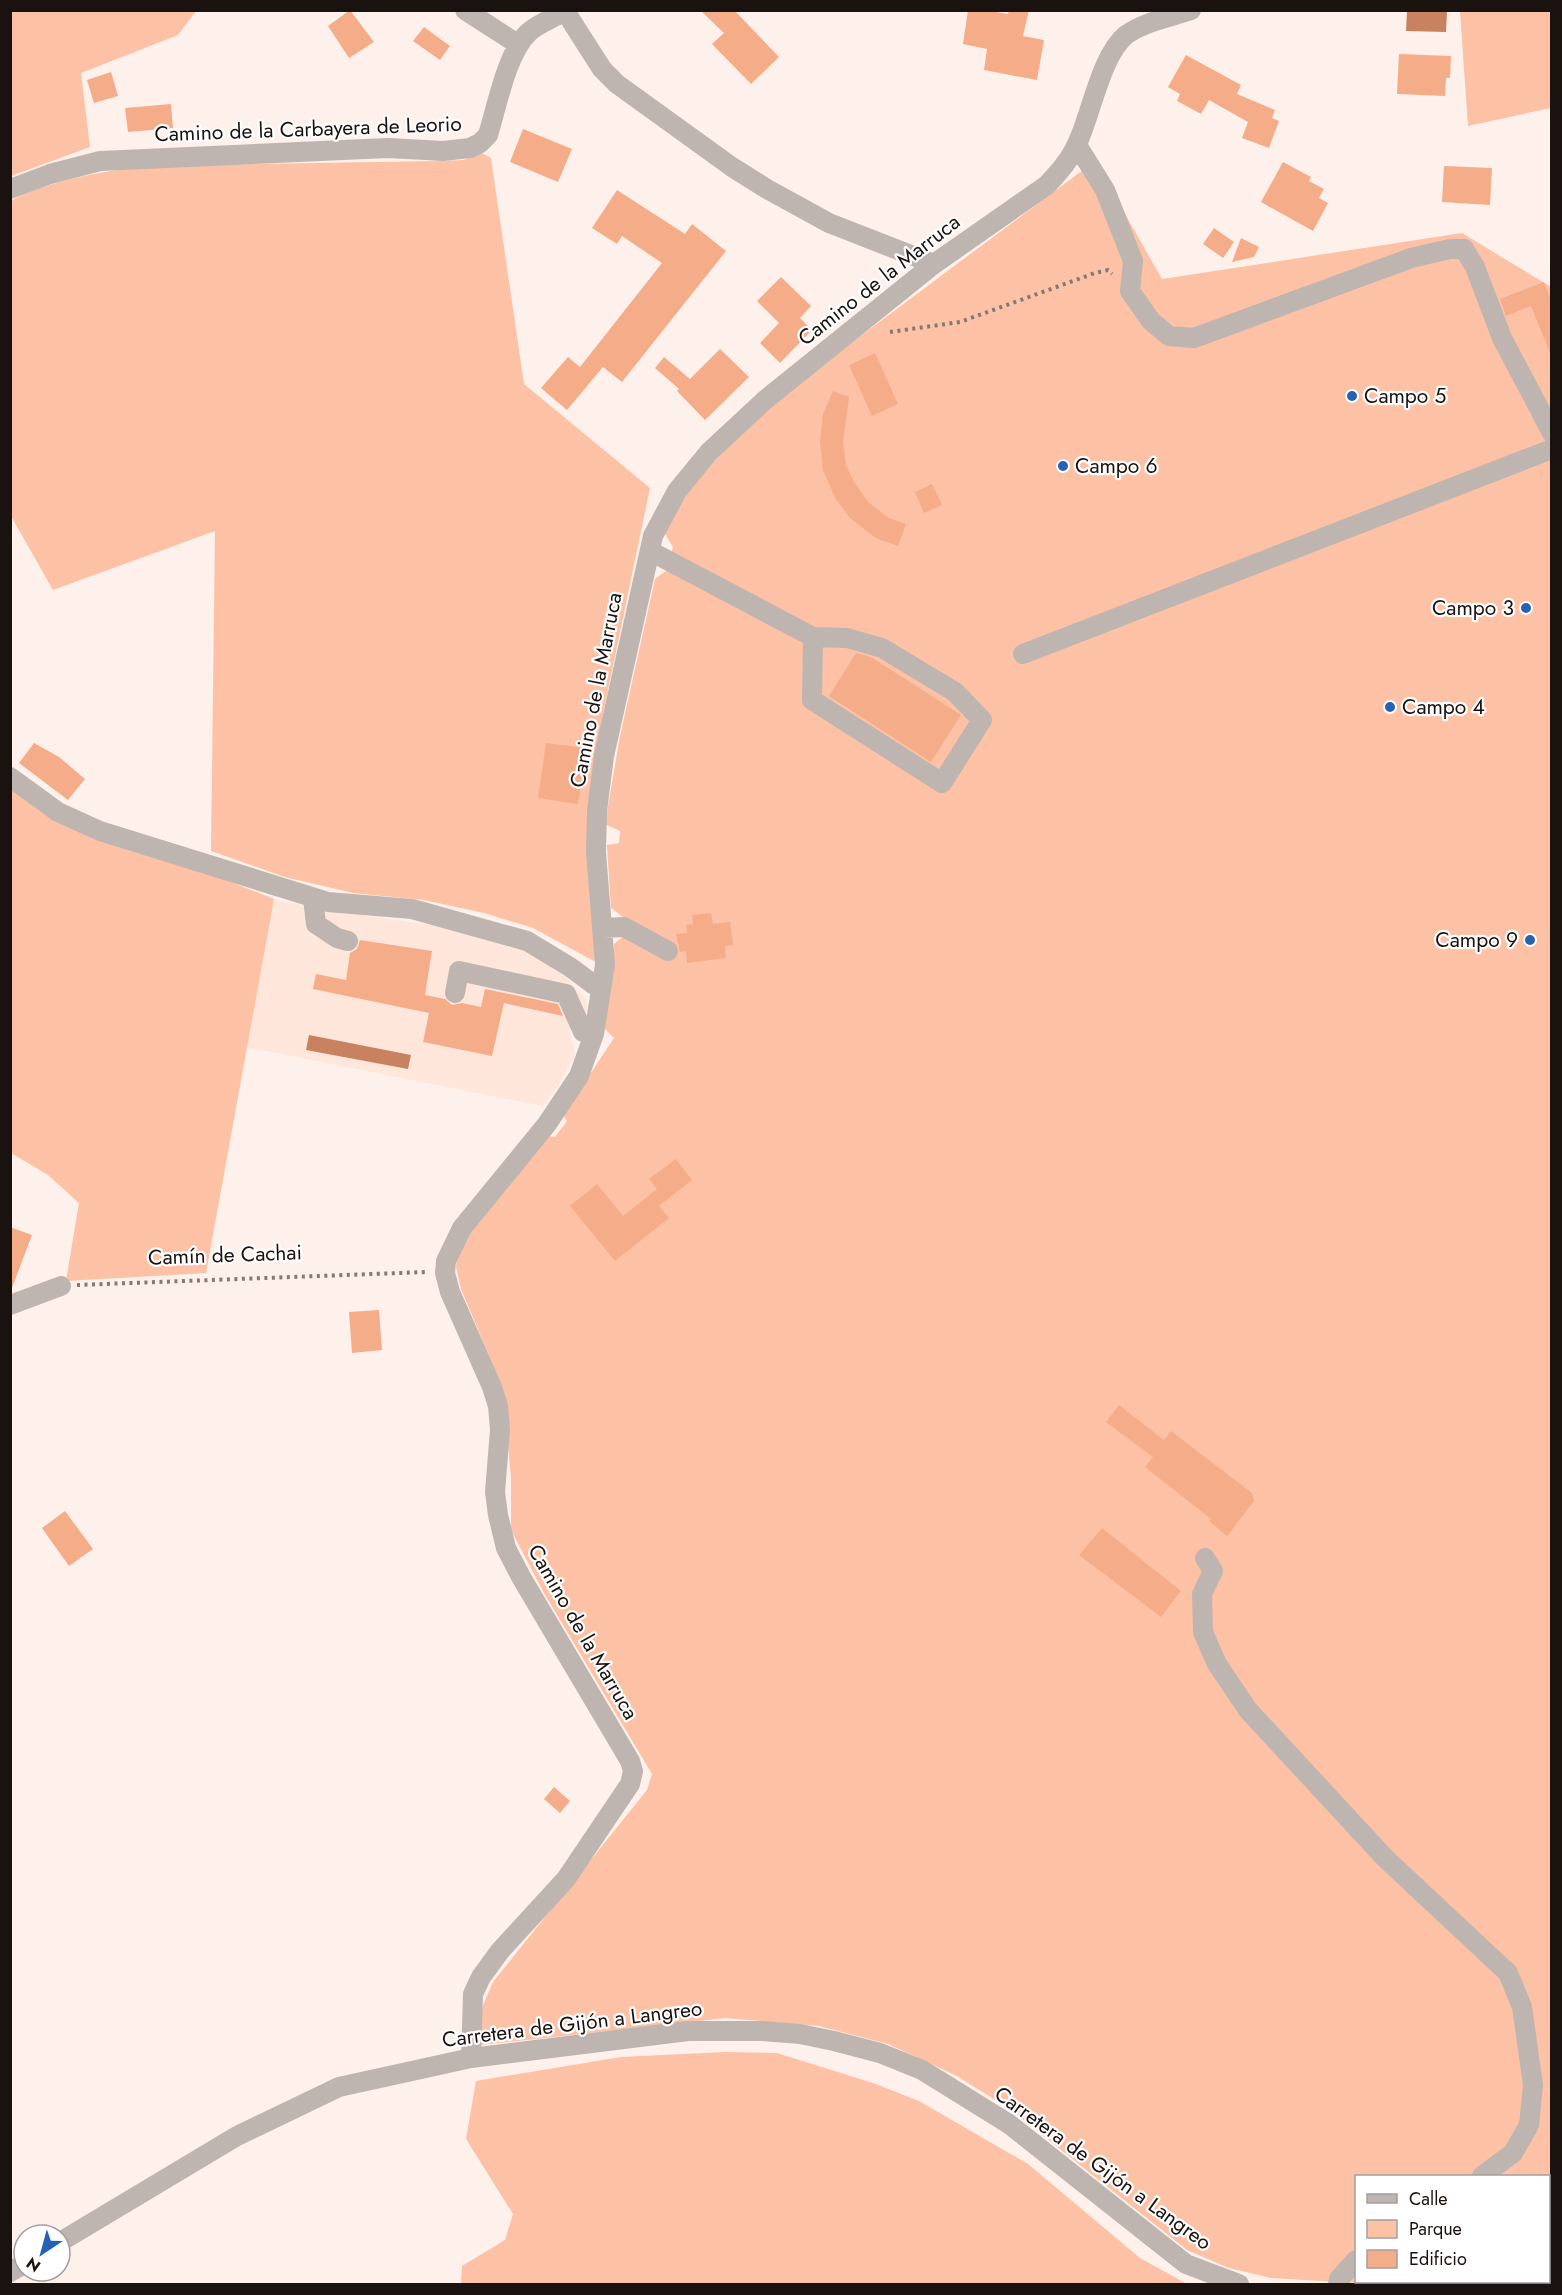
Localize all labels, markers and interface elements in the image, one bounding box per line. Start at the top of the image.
street label: Camino de la Carbayera de Leorio [154,109,462,149]
street label: Camino de la Marruca [792,207,966,353]
place label: Campo 5 [1364,381,1446,411]
marker: Campo 5 [1345,389,1359,403]
place label: Campo 6 [1075,451,1158,481]
marker: Campo 6 [1056,459,1070,473]
street label: Camino de la Marruca [562,590,630,790]
place label: Campo 3 [1432,593,1514,623]
marker: Campo 3 [1519,601,1533,615]
place label: Campo 4 [1402,692,1485,722]
marker: Campo 4 [1383,700,1397,714]
place label: Campo 9 [1435,925,1518,955]
marker: Campo 9 [1523,933,1537,947]
street label: Camín de Cachai [148,1237,302,1273]
street label: Camino de la Marruca [520,1539,646,1725]
street label: Carretera de Gijón a Langreo [440,1993,704,2055]
street label: Carretera de Gijón a Langreo [988,2079,1218,2257]
legend [1355,2175,1550,2283]
text: Calle [1409,2186,1448,2212]
text: Parque [1409,2216,1462,2242]
north arrow [12,2223,72,2283]
text: Edificio [1409,2246,1467,2272]
text: N [22,2252,45,2278]

